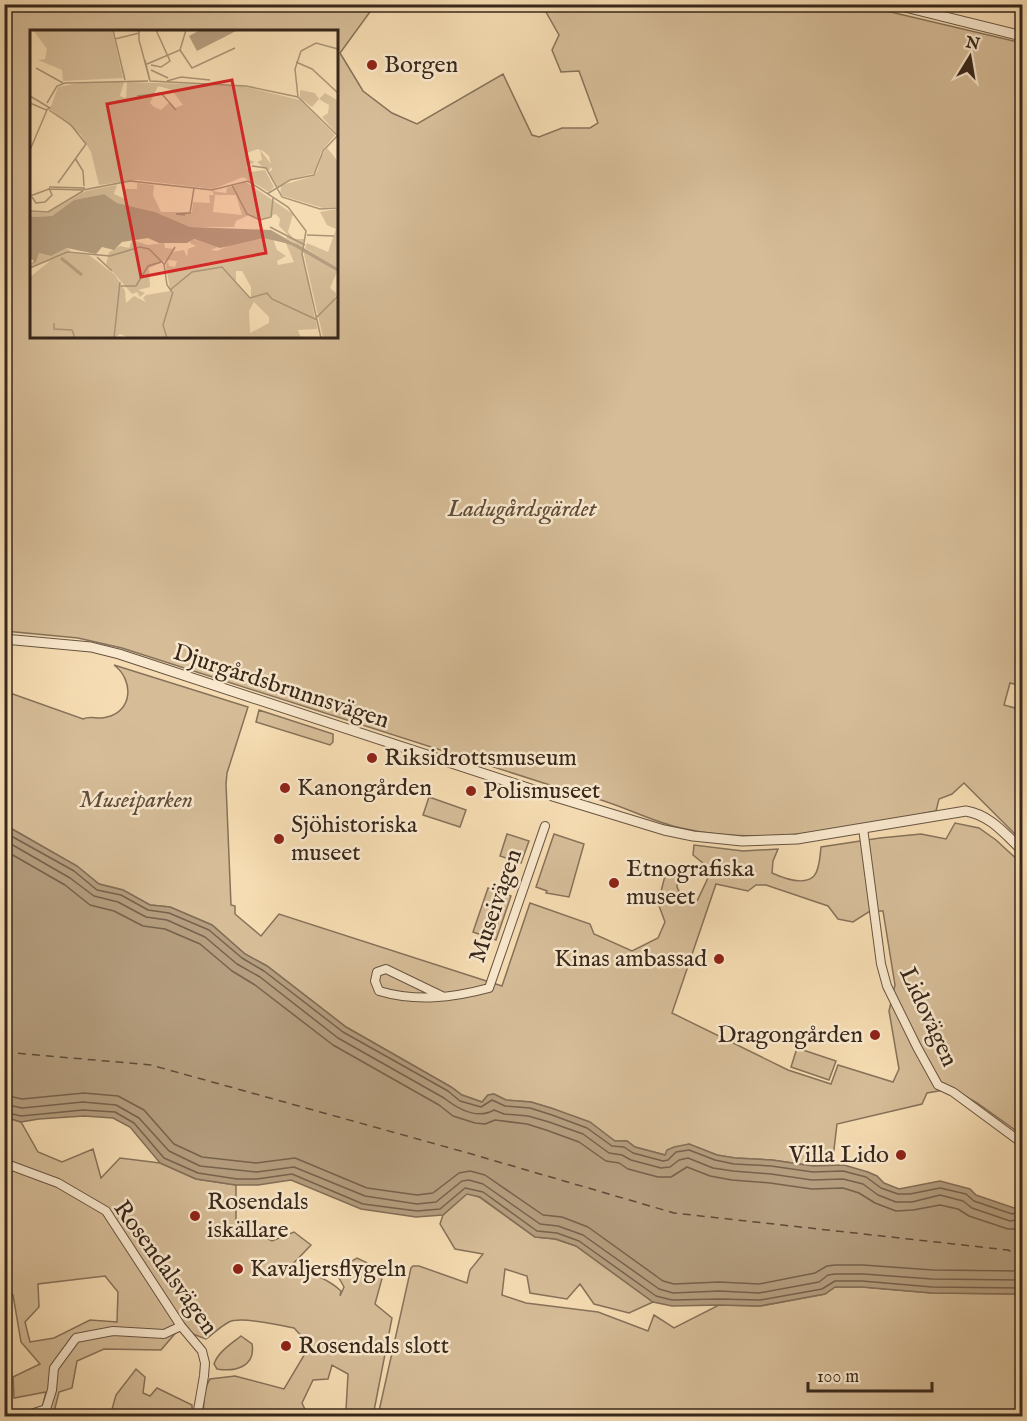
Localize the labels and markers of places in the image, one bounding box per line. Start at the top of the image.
place label: Borgen [384,50,459,81]
marker: Borgen [365,58,379,72]
place label: Riksidrottsmuseum [384,743,577,774]
marker: Riksidrottsmuseum [365,751,379,765]
place label: Kanongården [297,773,432,804]
place label: Polismuseet [483,776,600,807]
marker: Kanongården [278,781,292,795]
marker: Polismuseet [464,784,478,798]
place label: Sjöhistoriska museet [291,810,418,869]
marker: Sjöhistoriska museet [272,832,286,846]
place label: Etnografiska museet [626,854,755,913]
marker: Etnografiska museet [607,876,621,890]
place label: Kinas ambassad [554,944,707,975]
marker: Kinas ambassad [712,952,726,966]
place label: Dragongården [717,1020,863,1051]
marker: Dragongården [868,1028,882,1042]
place label: Villa Lido [788,1140,889,1171]
marker: Villa Lido [894,1148,908,1162]
place label: Rosendals iskällare [207,1187,309,1246]
marker: Rosendals iskällare [188,1209,202,1223]
place label: Kavaljersflygeln [250,1254,407,1285]
marker: Kavaljersflygeln [231,1262,245,1276]
place label: Rosendals slott [298,1331,449,1362]
marker: Rosendals slott [279,1339,293,1353]

